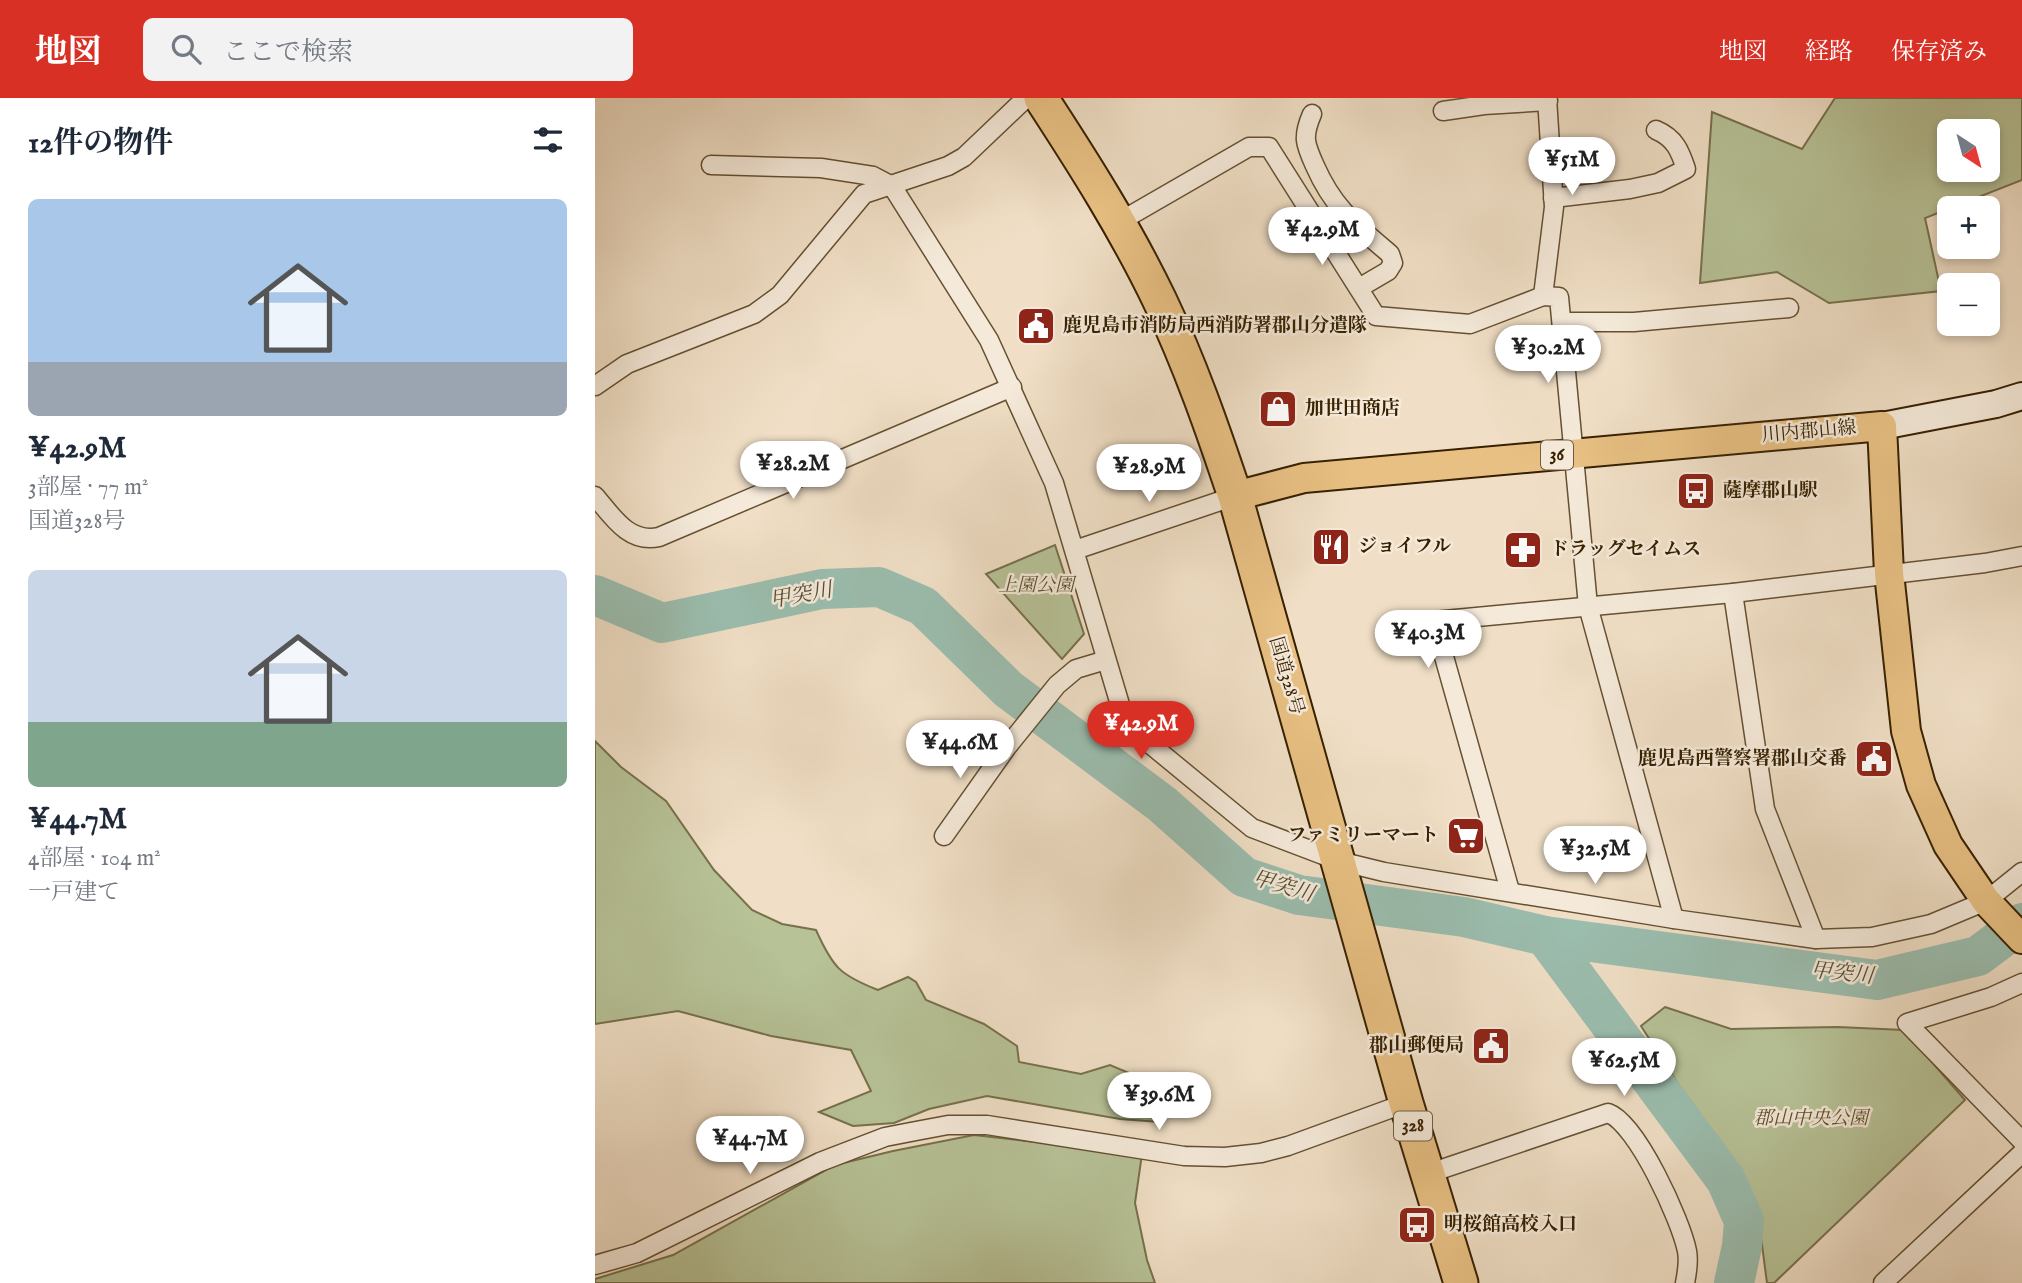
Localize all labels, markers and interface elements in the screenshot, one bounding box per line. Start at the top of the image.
search box [143,18,633,81]
icon: search [167,30,205,68]
text: 地図 [35,32,101,74]
text: ここで検索 [223,36,353,69]
text: 地図 [1719,37,1767,68]
text: 経路 [1805,37,1853,68]
text: 保存済み [1891,37,1987,68]
north arrow [1937,119,2000,182]
map controls [1937,119,2000,336]
icon: filters [529,121,567,159]
text: 12件の物件 [28,125,173,163]
pin: ¥51M [1531,138,1613,197]
text: ¥51M [1544,145,1600,174]
button: + [1937,196,2000,259]
pin: ¥42.9M [1265,208,1379,267]
text: ¥42.9M [1284,215,1360,244]
icon: home [235,245,361,371]
button: − [1937,273,2000,336]
public building icon: 鹿児島市消防局西消防署郡山分遣隊 [1015,305,1057,347]
place label: 鹿児島市消防局西消防署郡山分遣隊 [1063,314,1367,338]
pin: ¥30.2M [1491,326,1605,385]
text: ¥30.2M [1511,333,1585,362]
shop icon: 加世田商店 [1257,388,1299,430]
place label: 加世田商店 [1305,397,1400,421]
street label: 川内郡山線 [1761,416,1857,448]
text: ¥42.9M [28,430,126,468]
road number: 36 [1541,440,1573,470]
pin: ¥28.2M [736,442,850,501]
pin: ¥28.9M [1092,444,1206,504]
text: ¥28.2M [756,449,830,478]
text: ¥28.9M [1112,452,1186,481]
bus stop icon: 薩摩郡山駅 [1675,470,1717,512]
text: 3部屋 · 77 m² [28,473,148,502]
place label: 薩摩郡山駅 [1723,479,1818,503]
text: 国道328号 [28,507,125,536]
restaurant icon: ジョイフル [1310,526,1352,568]
pharmacy icon: ドラッグセイムス [1502,529,1544,571]
place label: ジョイフル [1358,535,1451,559]
place label: ドラッグセイムス [1550,538,1701,562]
park label: 上園公園 [998,574,1077,598]
water label: 甲突川 [768,577,836,615]
pin: ¥40.3M [1371,610,1485,670]
icon: home [235,616,361,742]
text: ¥40.3M [1391,618,1465,647]
street label: 国道328号 [1263,634,1309,718]
pin: ¥42.9M [1084,702,1198,761]
text: ¥42.9M [1103,709,1179,738]
pin: ¥44.6M [903,720,1017,780]
text: ¥44.6M [922,728,998,757]
public building icon: 鹿児島西警察署郡山交番 [1853,738,1895,780]
place label: 鹿児島西警察署郡山交番 [1638,747,1847,771]
text: ¥44.7M [28,801,127,839]
supermarket icon: ファミリーマート [1445,815,1487,857]
place label: ファミリーマート [1287,824,1439,848]
pin: ¥32.5M [1538,826,1652,886]
text: ¥32.5M [1559,834,1631,863]
text: 4部屋 · 104 m² [28,844,161,873]
water label: 甲突川 [1249,865,1319,909]
text: 一戸建て [28,878,120,907]
water label: 甲突川 [1809,957,1877,991]
public building icon: 郡山郵便局 [1470,1025,1512,1067]
place label: 郡山郵便局 [1369,1034,1464,1058]
pin: ¥62.5M [1567,1038,1681,1098]
text: ¥62.5M [1588,1046,1660,1075]
pin: ¥39.6M [1102,1072,1216,1132]
text: ¥39.6M [1123,1080,1195,1109]
park label: 郡山中央公園 [1754,1107,1871,1131]
road number: 328 [1394,1112,1432,1140]
pin: ¥44.7M [693,1116,807,1176]
text: ¥44.7M [712,1124,788,1153]
bus stop icon: 明桜館高校入口 [1396,1204,1438,1246]
place label: 明桜館高校入口 [1444,1213,1577,1237]

